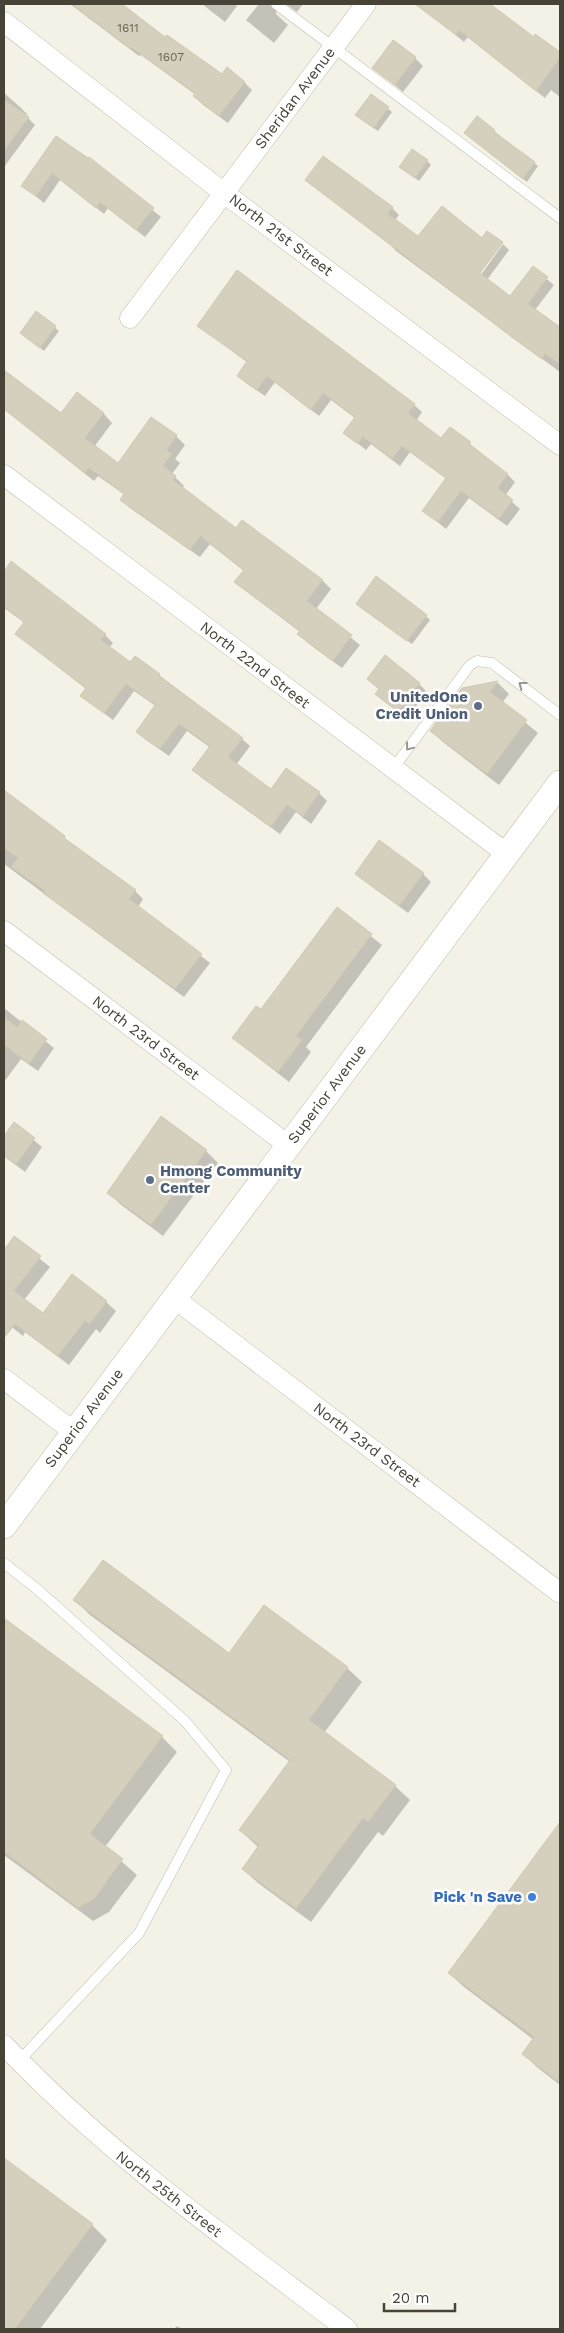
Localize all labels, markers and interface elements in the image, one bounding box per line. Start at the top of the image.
house number: 1611 [117,21,139,35]
street label: Sheridan Avenue [251,44,339,152]
house number: 1607 [158,50,184,64]
street label: North 21st Street [226,190,337,280]
street label: North 22nd Street [197,618,314,713]
one-way arrow [518,682,527,691]
place label: UnitedOne Credit Union [376,688,468,723]
marker: UnitedOne Credit Union [472,700,484,712]
one-way arrow [406,741,415,751]
street label: North 23rd Street [89,992,204,1085]
street label: Superior Avenue [284,1041,370,1147]
place label: Hmong Community Center [160,1162,302,1197]
marker: Hmong Community Center [144,1174,156,1186]
street label: Superior Avenue [41,1365,127,1471]
street label: North 23rd Street [310,1399,425,1492]
place label: Pick 'n Save [433,1888,522,1906]
marker: Pick 'n Save [526,1891,538,1903]
street label: North 25th Street [112,2147,226,2241]
scale bar [384,2280,455,2312]
text: 20 m [392,2289,430,2307]

